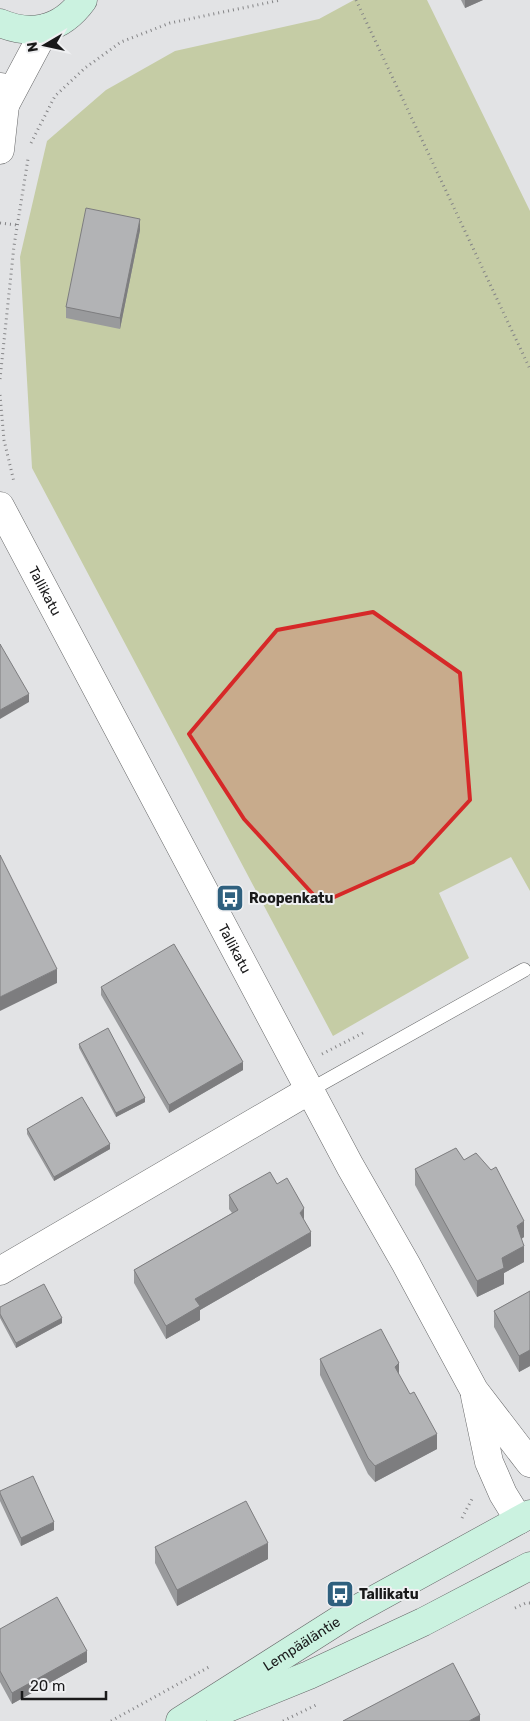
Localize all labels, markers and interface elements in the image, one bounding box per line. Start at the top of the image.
north arrow [20,20,70,70]
text: N [23,41,42,53]
street label: Tallikatu [25,563,65,619]
bus stop icon: Roopenkatu [215,883,245,913]
place label: Roopenkatu [249,890,334,907]
street label: Tallikatu [214,921,254,976]
bus stop icon: Tallikatu [325,1579,355,1609]
place label: Tallikatu [359,1586,419,1603]
street label: Lempääläntie [260,1613,344,1675]
scale bar [22,1668,106,1700]
text: 20 m [30,1677,65,1695]

